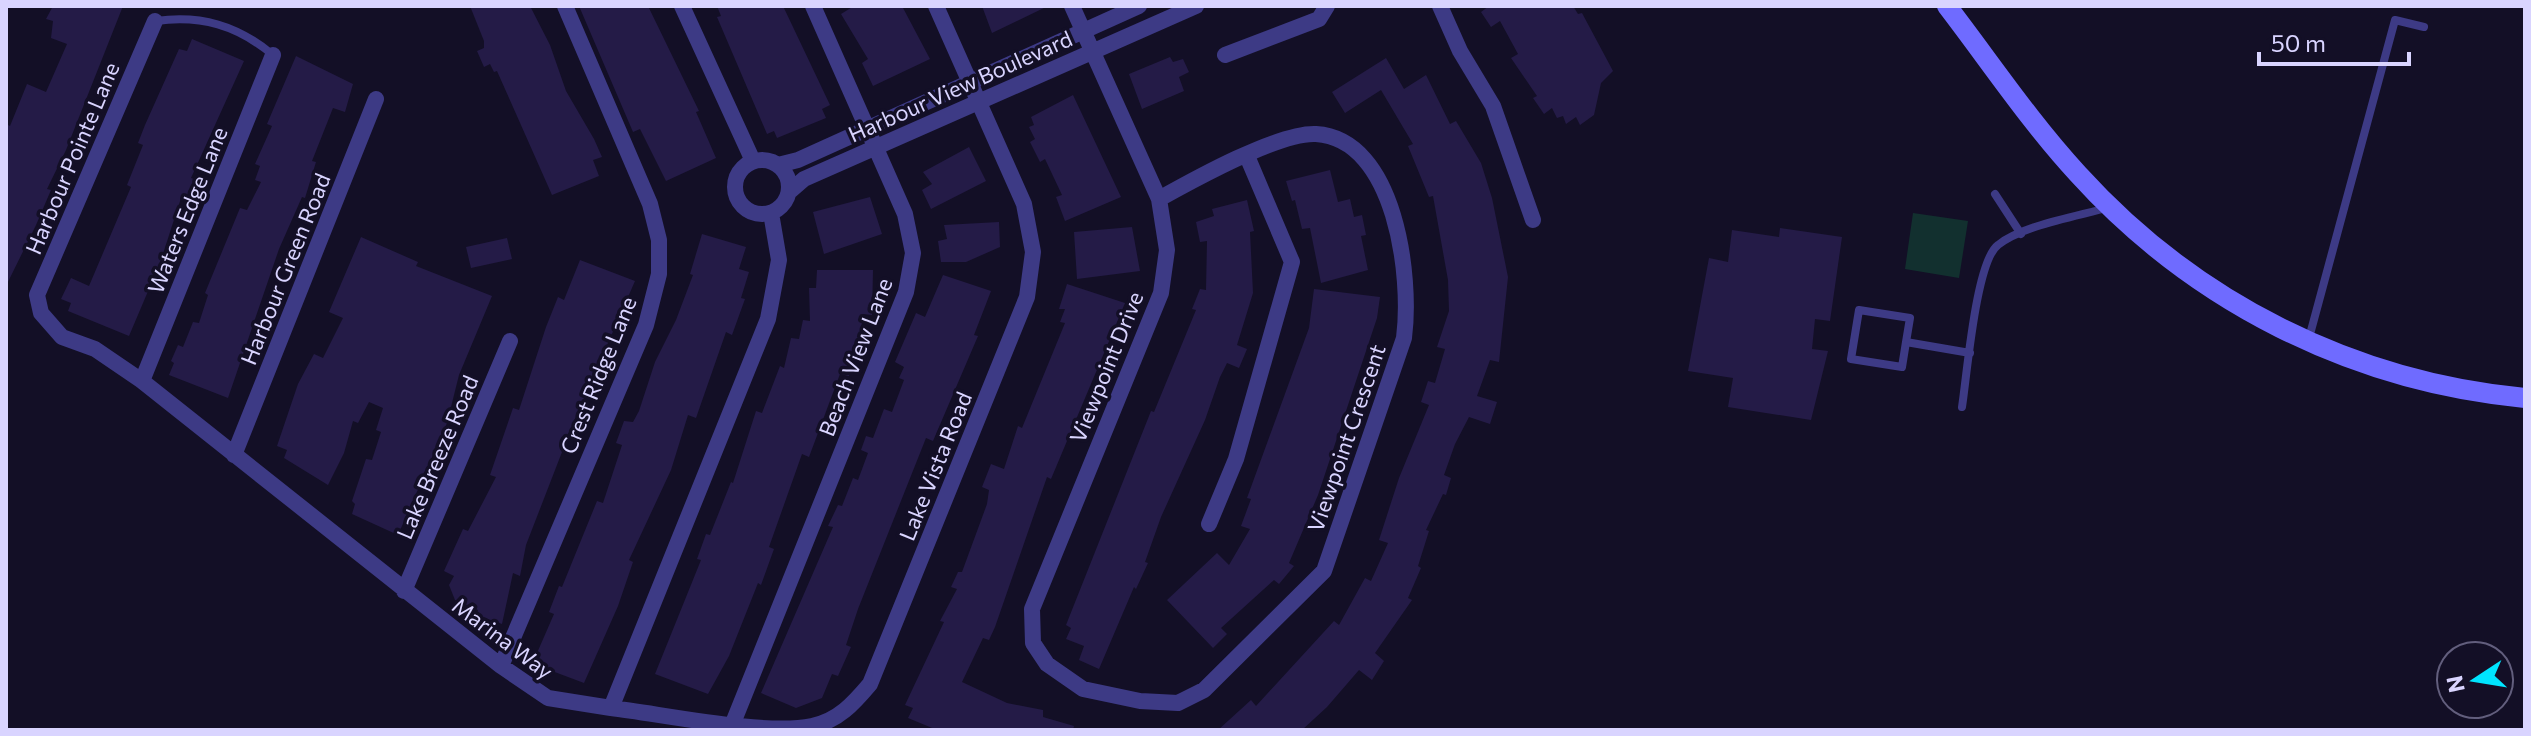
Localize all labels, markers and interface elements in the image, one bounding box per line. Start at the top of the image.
scale bar [2259,16,2409,66]
street label: Harbour View Boulevard [844,24,1076,148]
text: 50 m [2271,28,2326,57]
street label: Harbour Pointe Lane [19,58,125,258]
street label: Waters Edge Lane [141,123,233,297]
street label: Harbour Green Road [234,169,336,369]
street label: Beach View Lane [812,274,898,440]
street label: Viewpoint Drive [1063,288,1149,446]
street label: Crest Ridge Lane [554,292,642,458]
street label: Viewpoint Crescent [1301,341,1391,535]
street label: Lake Breeze Road [390,371,484,543]
street label: Lake Vista Road [893,388,977,544]
street label: Marina Way [447,591,559,685]
north arrow [2435,640,2515,720]
text: N [2440,673,2470,695]

